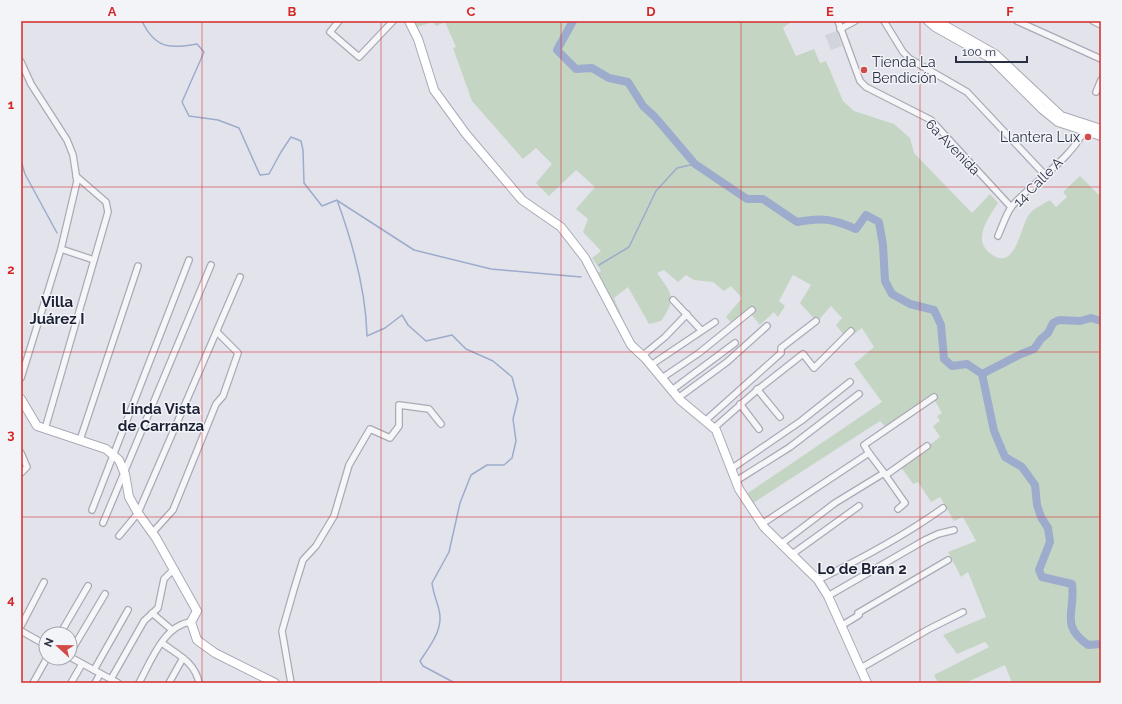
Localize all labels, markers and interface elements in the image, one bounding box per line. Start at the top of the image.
text: A [108,4,117,19]
text: B [288,4,297,19]
text: C [467,4,476,19]
text: D [646,4,656,19]
text: E [826,4,834,19]
text: F [1006,4,1014,19]
scale bar [956,38,1027,64]
text: 100 m [962,45,996,59]
place label: Tienda La Bendición [872,54,937,86]
marker: Tienda La Bendición [859,65,869,75]
text: 1 [8,97,15,112]
street label: 6a Avenida [923,116,983,178]
place label: Llantera Lux [1000,129,1080,145]
marker: Llantera Lux [1083,132,1093,142]
street label: 14 Calle A [1010,154,1066,210]
text: 2 [7,262,15,277]
district label: Villa Juárez I [29,293,85,328]
district label: Linda Vista de Carranza [118,400,205,435]
text: 3 [7,427,15,442]
district label: Lo de Bran 2 [817,560,907,578]
text: 4 [7,592,15,607]
north arrow [38,626,78,666]
text: N [42,636,57,649]

